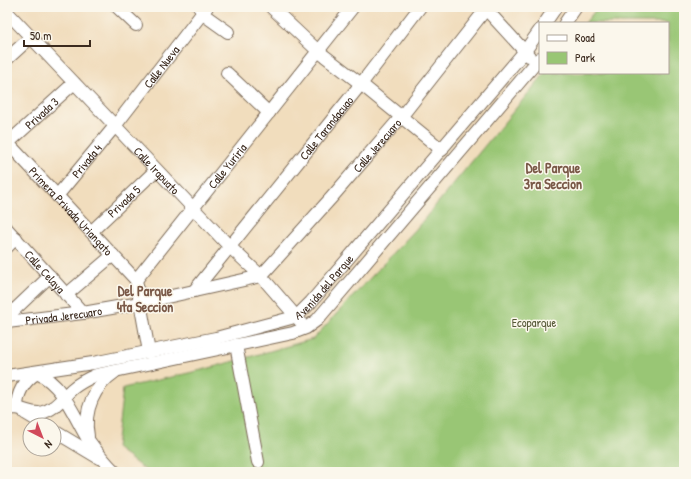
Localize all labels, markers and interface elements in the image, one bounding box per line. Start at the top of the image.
scale bar [24,22,90,48]
legend [539,22,669,74]
text: 50 m [30,27,51,44]
text: Road [575,29,595,46]
street label: Calle Nueva [139,42,183,91]
text: Park [575,49,595,66]
street label: Calle Tarandacuao [295,92,357,163]
street label: Privada 3 [21,93,62,133]
street label: Calle Jerecuaro [349,114,405,176]
street label: Calle Yuriria [204,139,250,192]
street label: Privada 4 [67,140,106,181]
street label: Calle Irapuato [130,143,184,198]
district label: Del Parque 3ra Seccion [524,158,582,193]
street label: Primera Privada Uriangato [25,162,117,259]
street label: Privada 5 [103,181,144,221]
street label: Calle Celaya [21,246,70,297]
street label: Avenida del Parque [292,250,357,323]
district label: Del Parque 4ta Seccion [117,281,173,316]
street label: Privada Jerecuaro [24,301,103,328]
park label: Ecoparque [512,314,556,331]
north arrow [22,417,62,457]
text: N [42,437,56,452]

